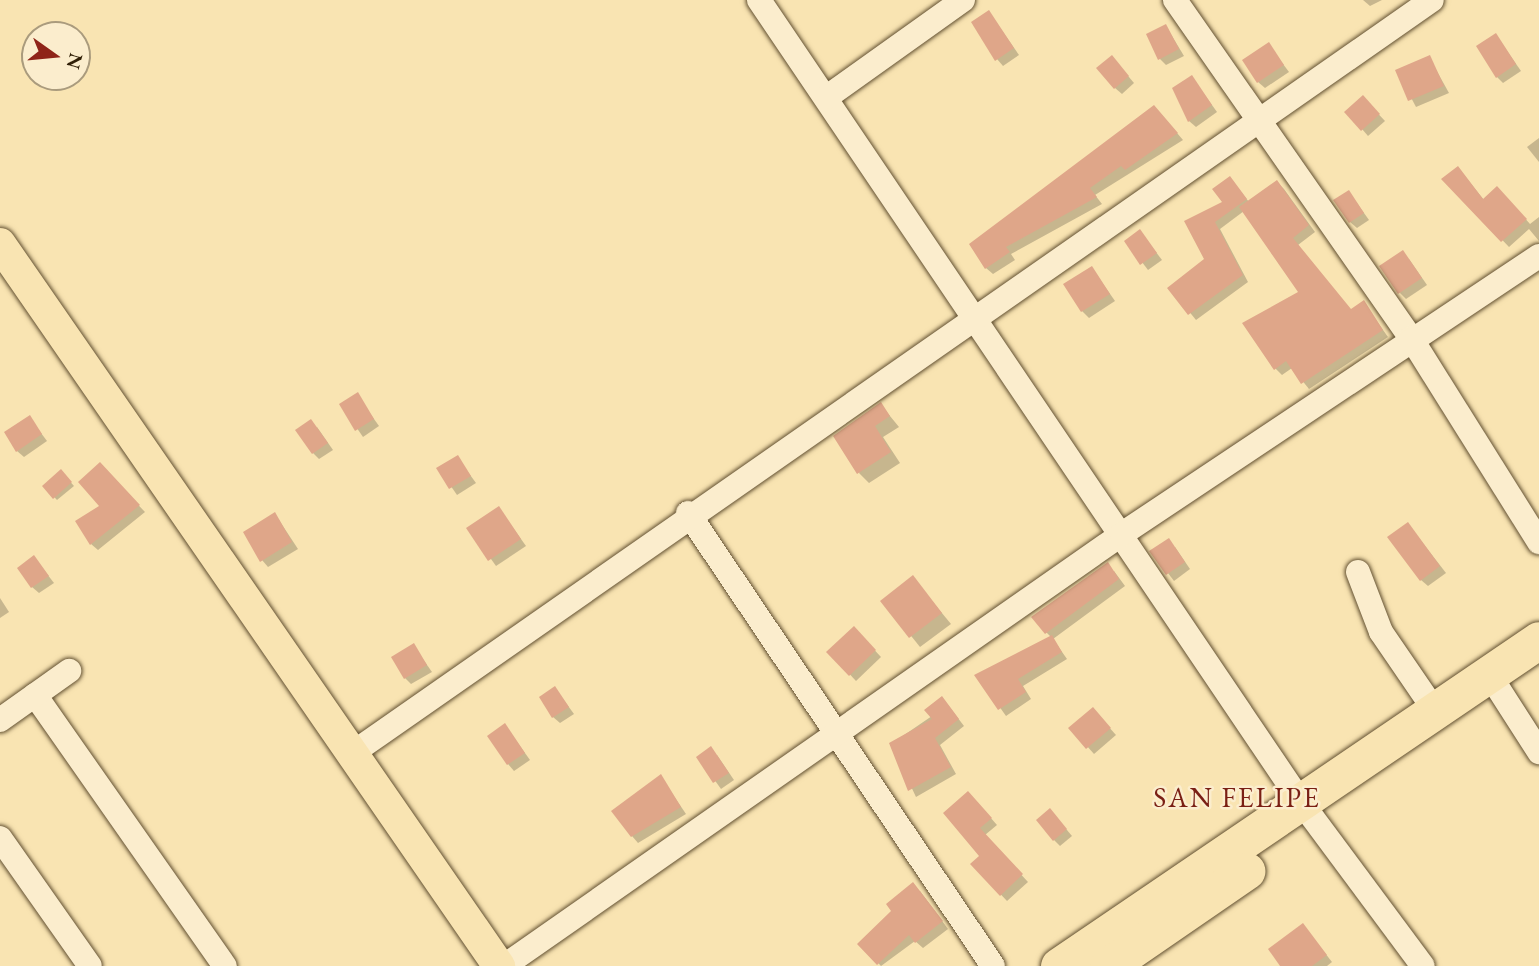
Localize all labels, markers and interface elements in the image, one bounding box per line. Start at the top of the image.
north arrow [21,21,91,91]
text: N [61,50,89,72]
district label: SAN FELIPE [1155,780,1319,814]

